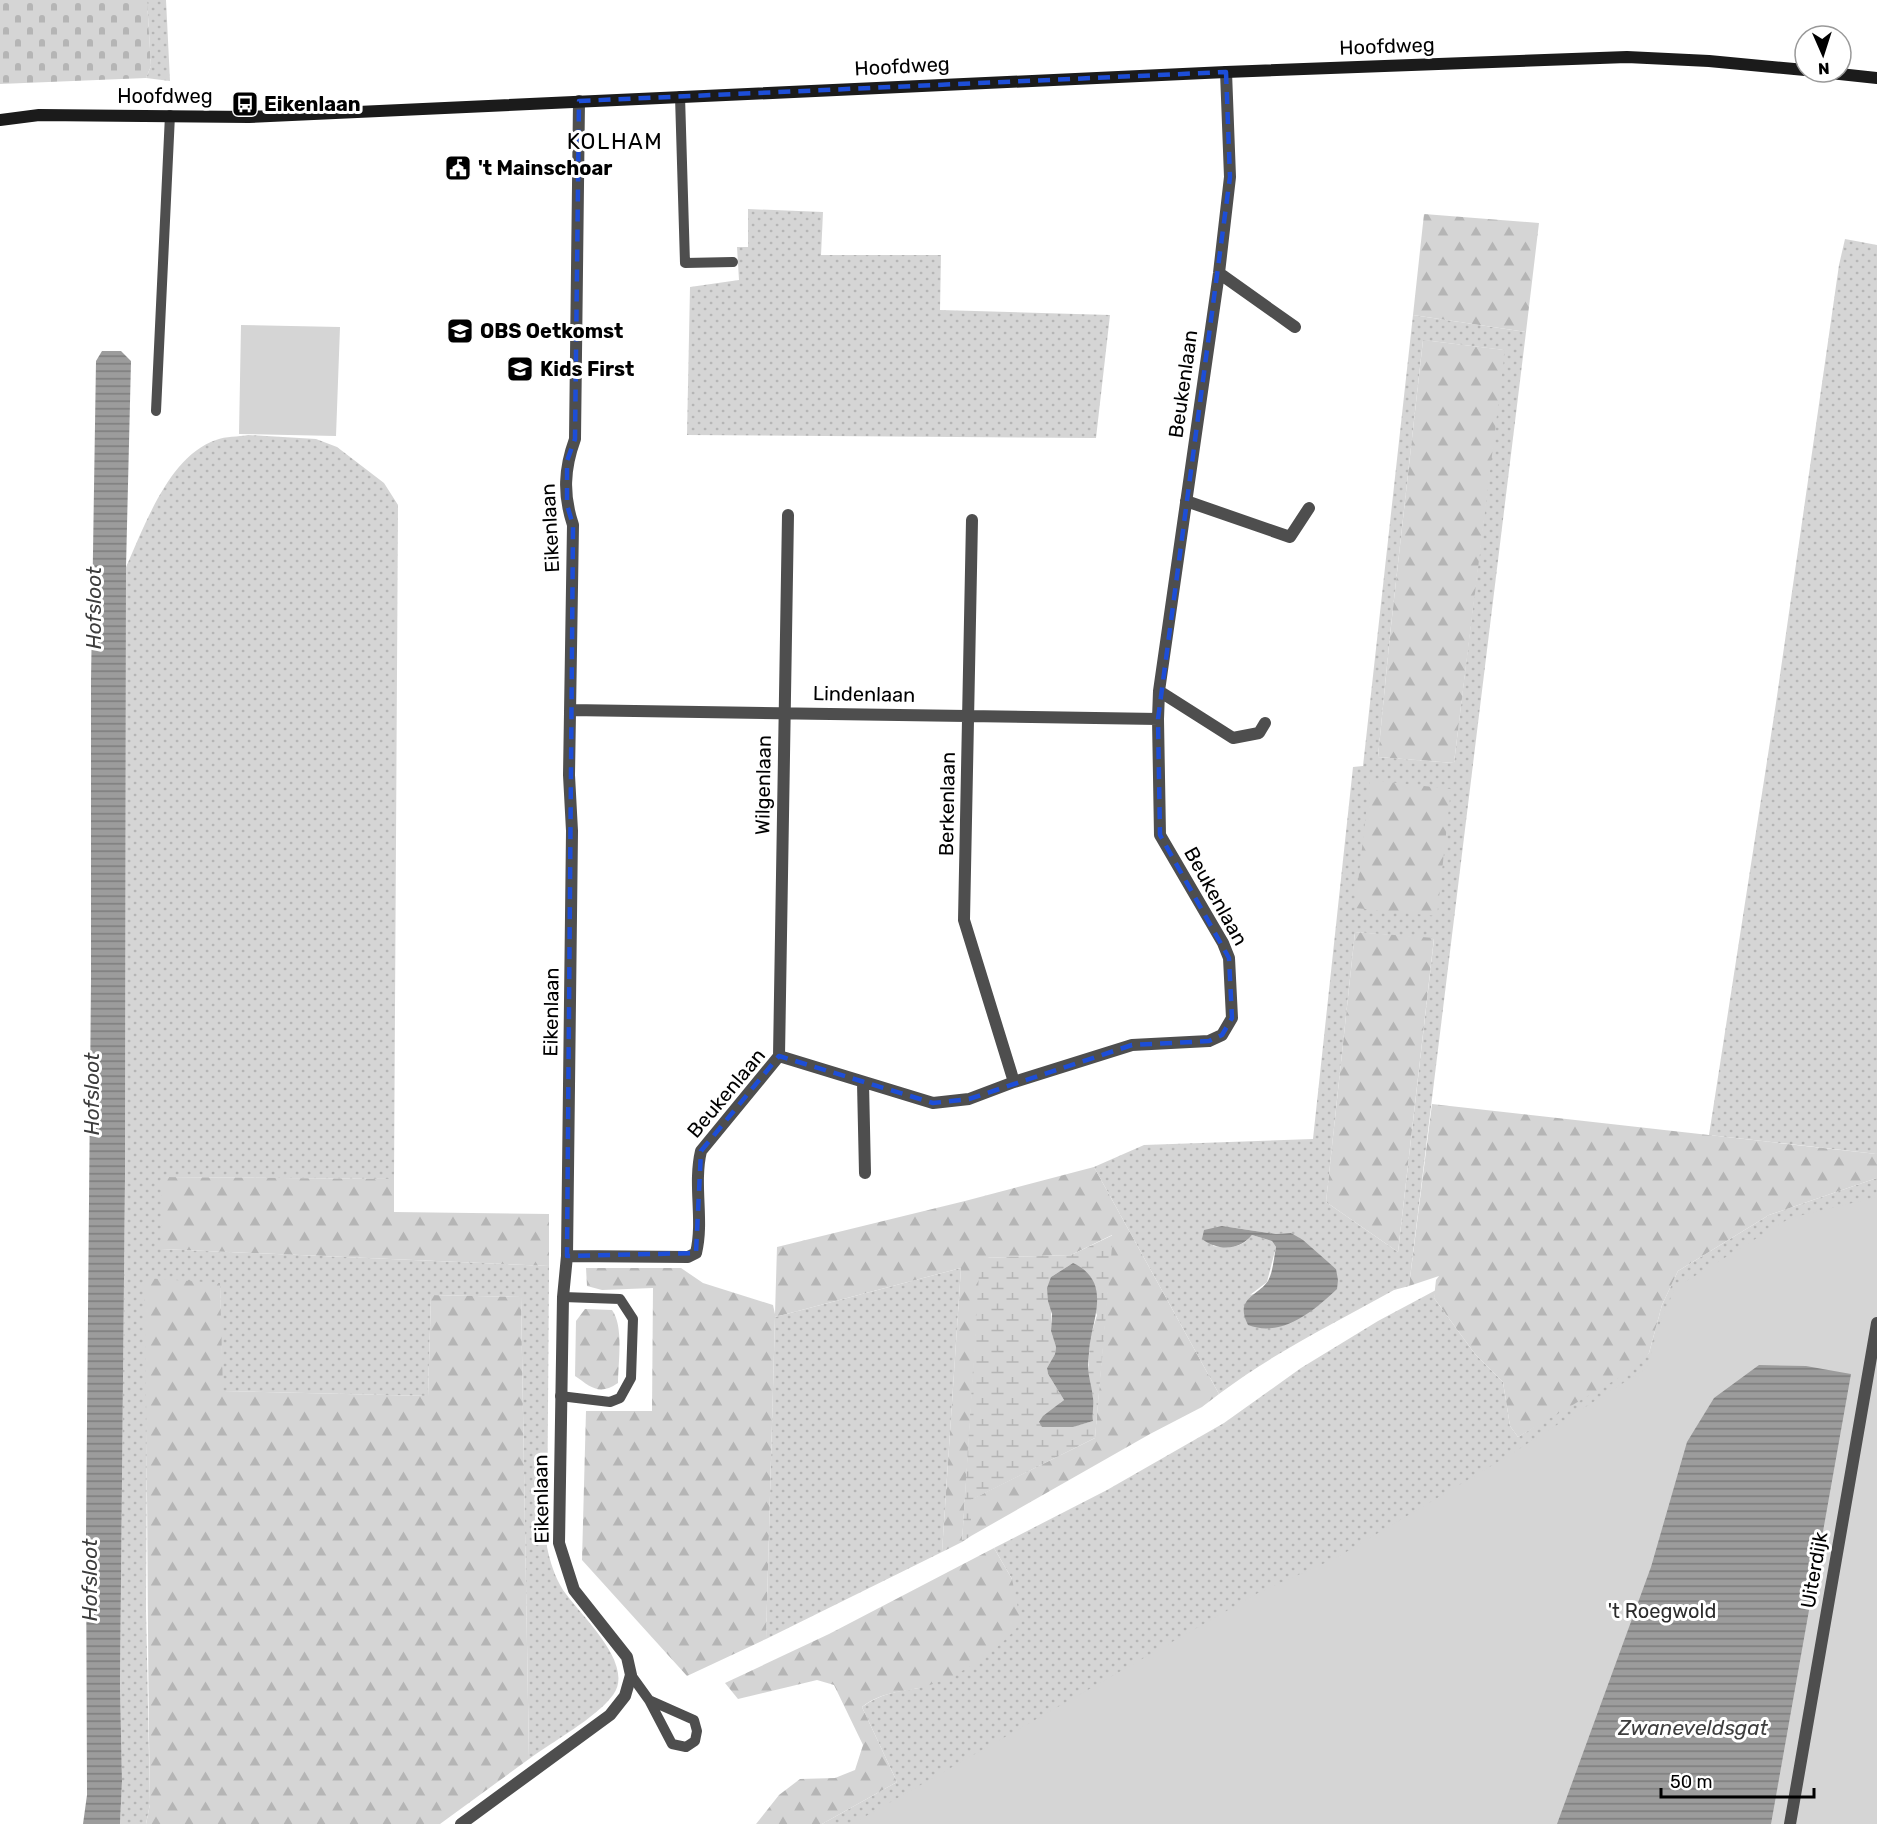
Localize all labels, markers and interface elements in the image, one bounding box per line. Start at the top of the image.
north arrow [1793,24,1853,84]
street label: Hoofdweg [1339,32,1435,60]
street label: Hoofdweg [854,52,950,80]
text: N [1818,59,1830,78]
street label: Hoofdweg [117,84,213,108]
bus stop icon: Eikenlaan [230,89,260,119]
place label: Eikenlaan [264,92,361,116]
district label: KOLHAM [567,128,663,155]
public building icon: 't Mainschoar [443,153,473,183]
place label: 't Mainschoar [478,156,612,180]
school or university icon: OBS Oetkomst [445,316,475,346]
place label: OBS Oetkomst [480,319,623,343]
street label: Beukenlaan [1164,328,1202,440]
school or university icon: Kids First [505,354,535,384]
place label: Kids First [540,357,634,381]
street label: Eikenlaan [536,483,564,573]
water label: Hofsloot [81,566,106,649]
street label: Lindenlaan [813,681,915,707]
street label: Wilgenlaan [750,735,776,835]
street label: Berkenlaan [934,752,960,856]
street label: Beukenlaan [1179,843,1253,949]
street label: Eikenlaan [538,967,564,1057]
street label: Beukenlaan [682,1044,770,1142]
water label: Hofsloot [79,1052,104,1135]
street label: Eikenlaan [528,1454,554,1544]
street label: Uiterdijk [1795,1529,1833,1610]
water label: Hofsloot [77,1538,102,1621]
park label: 't Roegwold [1608,1599,1716,1623]
water label: Zwaneveldsgat [1617,1715,1769,1740]
scale bar [1661,1761,1814,1799]
text: 50 m [1670,1771,1713,1793]

